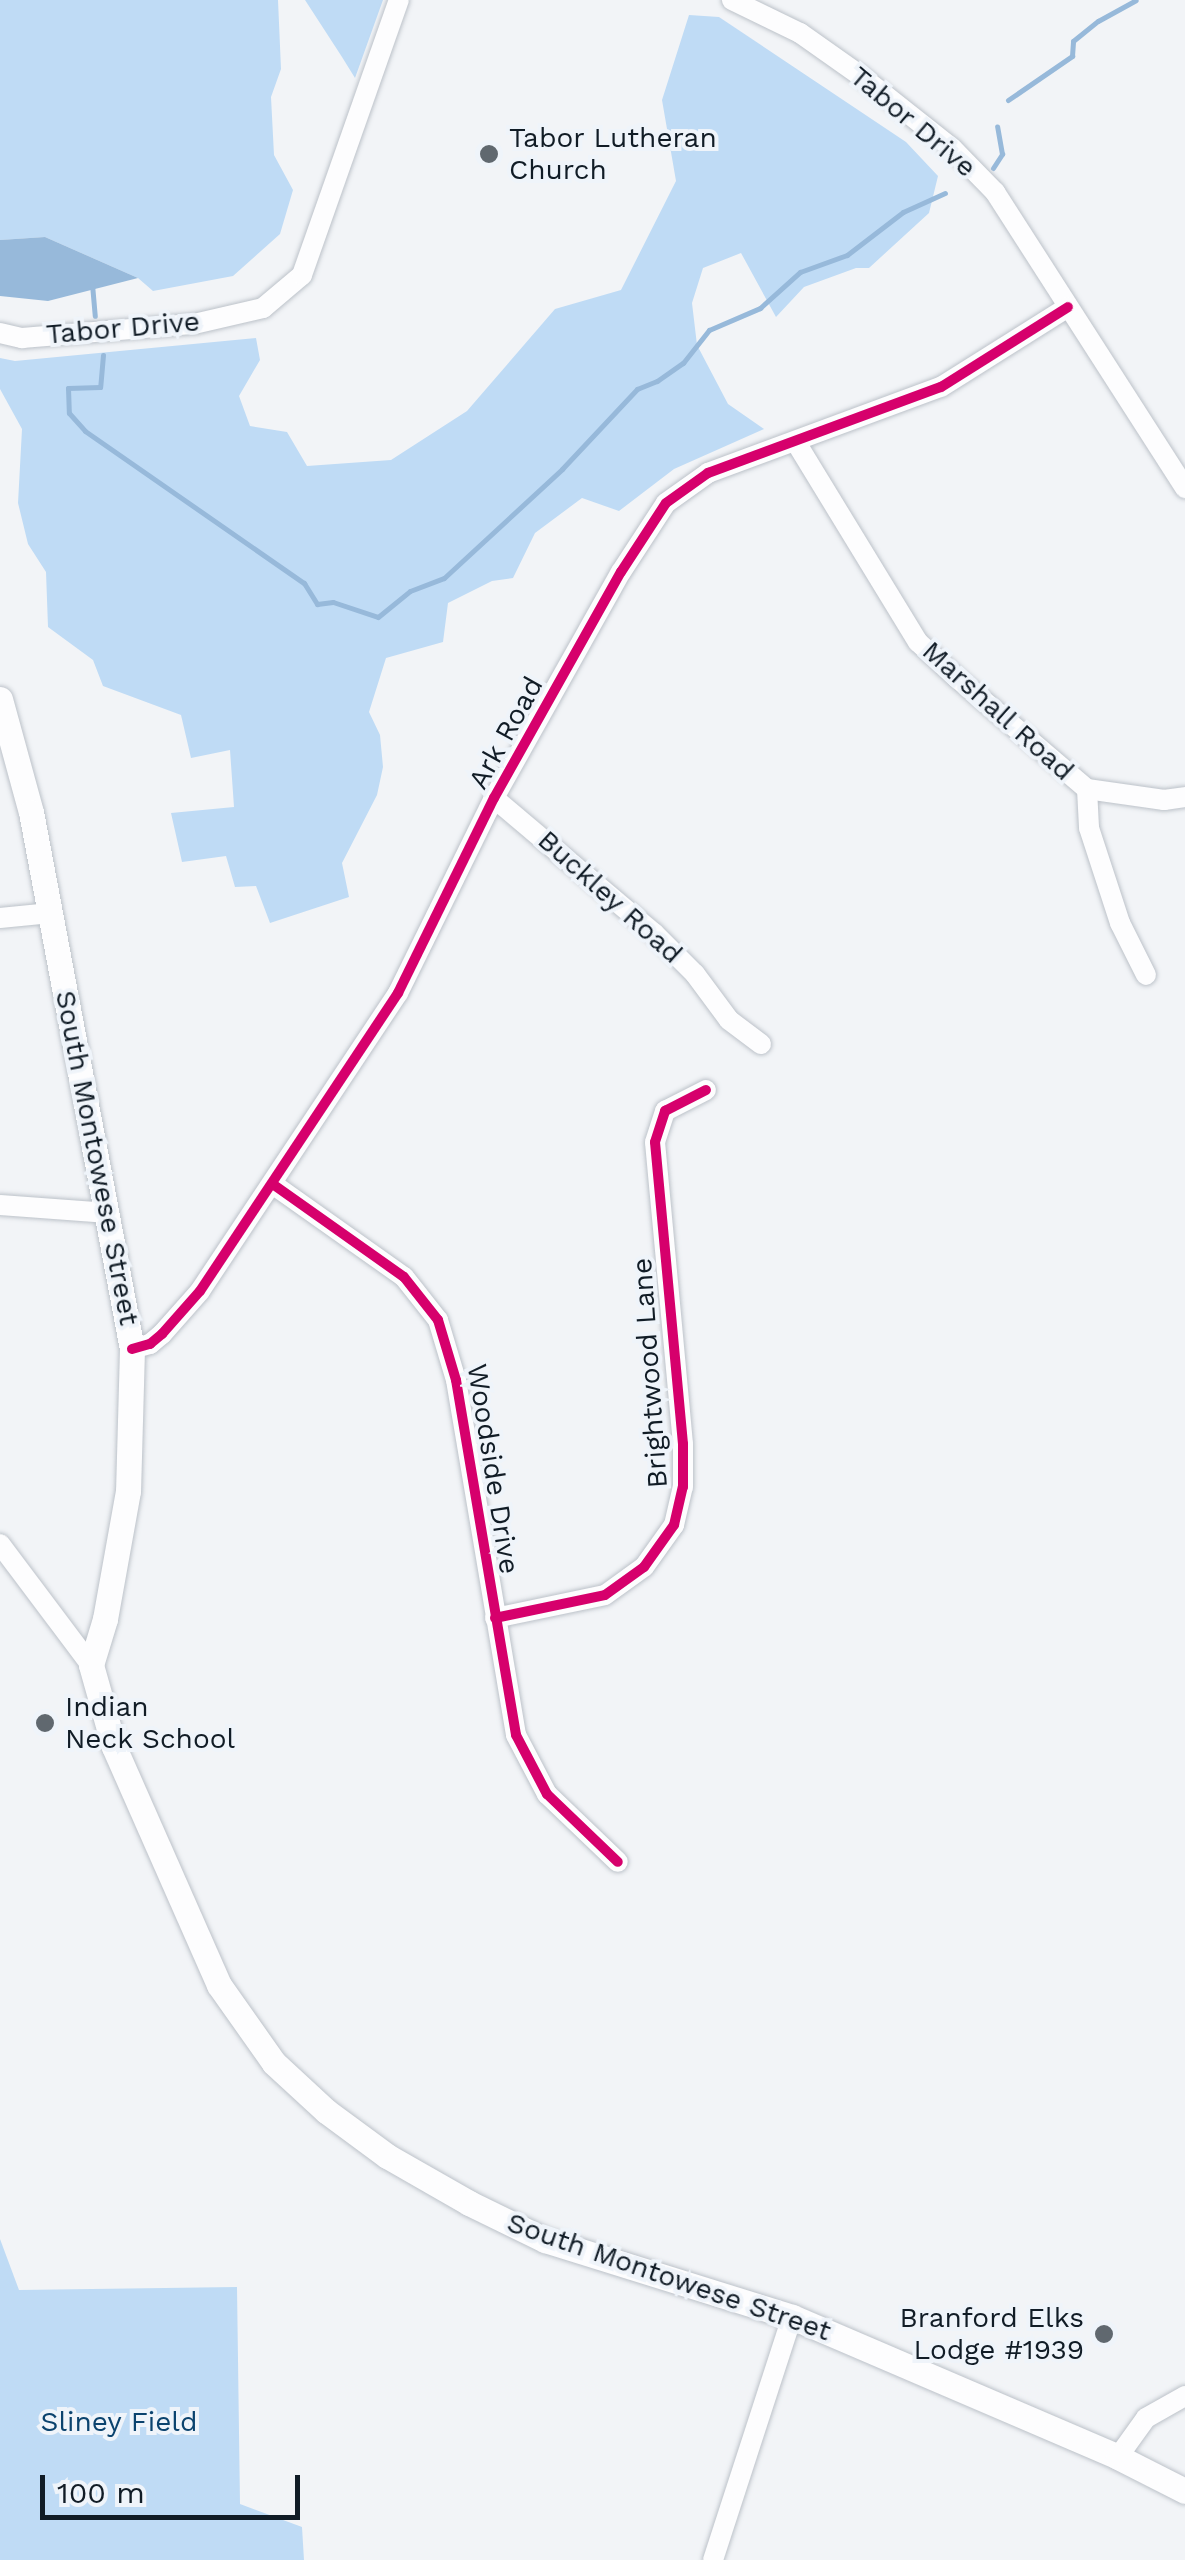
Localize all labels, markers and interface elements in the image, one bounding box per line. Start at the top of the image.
street label: Tabor Drive [843,59,983,185]
place label: Tabor Lutheran Church [509,121,717,187]
marker: Tabor Lutheran Church [478,143,500,165]
street label: Tabor Drive [44,305,202,351]
street label: Marshall Road [915,634,1081,788]
street label: Ark Road [461,671,551,795]
street label: Buckley Road [531,823,689,971]
street label: South Montowese Street [48,988,146,1328]
street label: Brightwood Lane [625,1257,675,1489]
street label: Woodside Drive [460,1362,526,1576]
place label: Indian Neck School [65,1690,236,1756]
marker: Indian Neck School [34,1712,56,1734]
street label: South Montowese Street [503,2206,835,2348]
place label: Branford Elks Lodge #1939 [899,2301,1084,2367]
marker: Branford Elks Lodge #1939 [1093,2323,1115,2345]
park label: Sliney Field [40,2405,198,2439]
scale bar [45,2455,305,2517]
text: 100 m [57,2475,145,2510]

